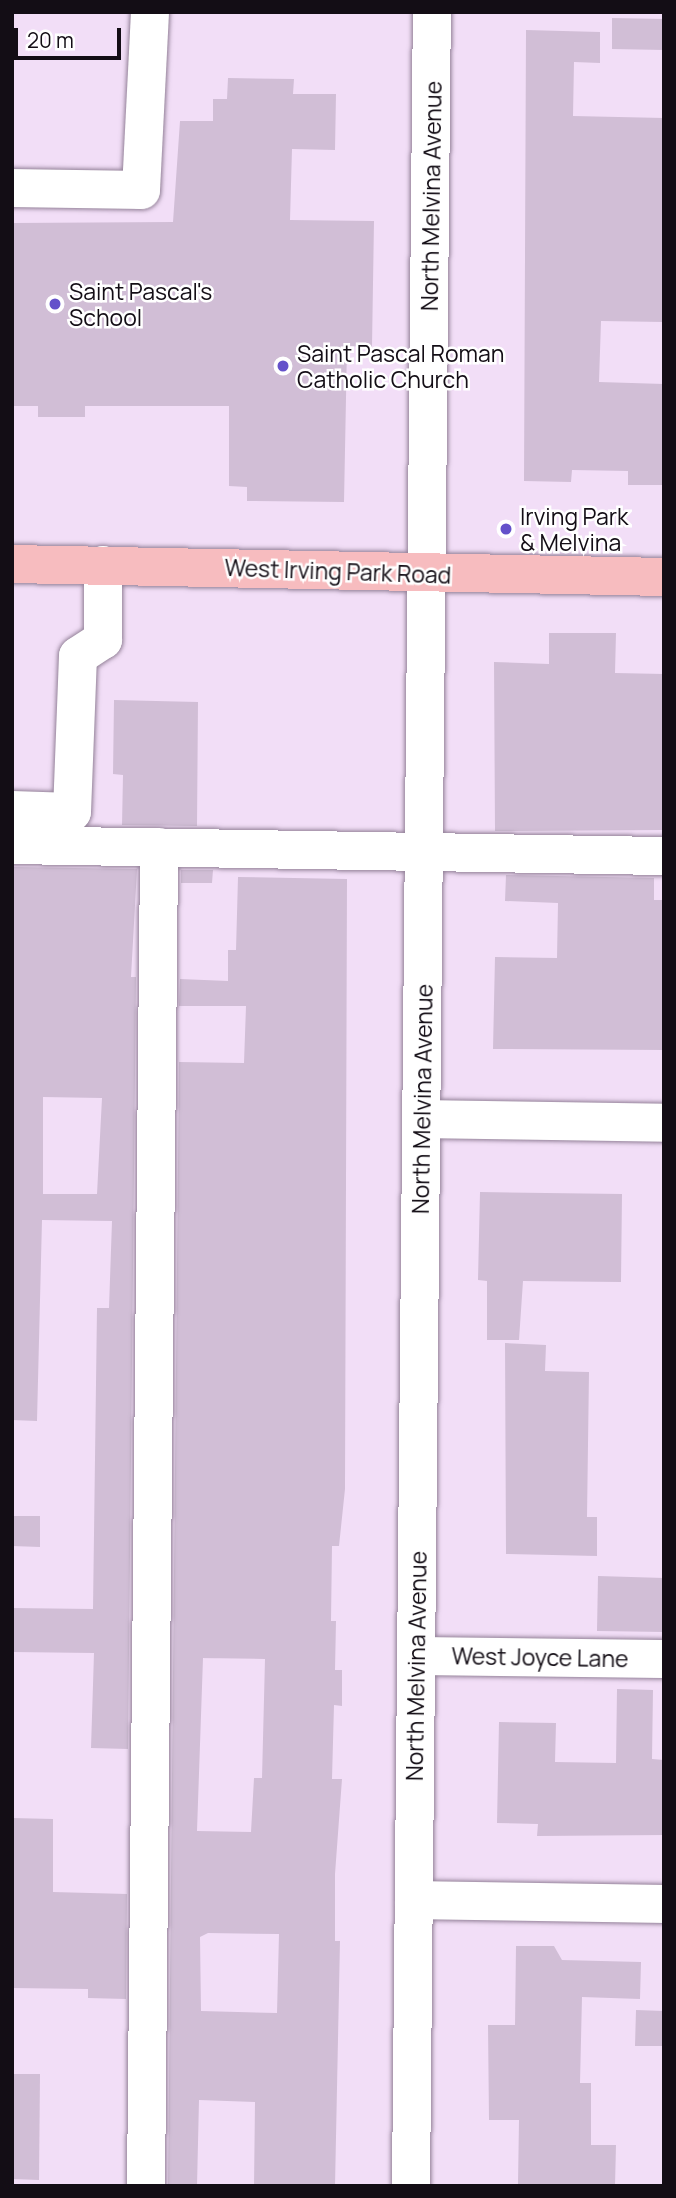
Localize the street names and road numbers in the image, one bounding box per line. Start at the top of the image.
street label: North Melvina Avenue [415,81,447,311]
street label: West Irving Park Road [224,553,452,589]
street label: North Melvina Avenue [406,984,438,1214]
street label: North Melvina Avenue [400,1551,432,1781]
street label: West Joyce Lane [451,1642,629,1672]

